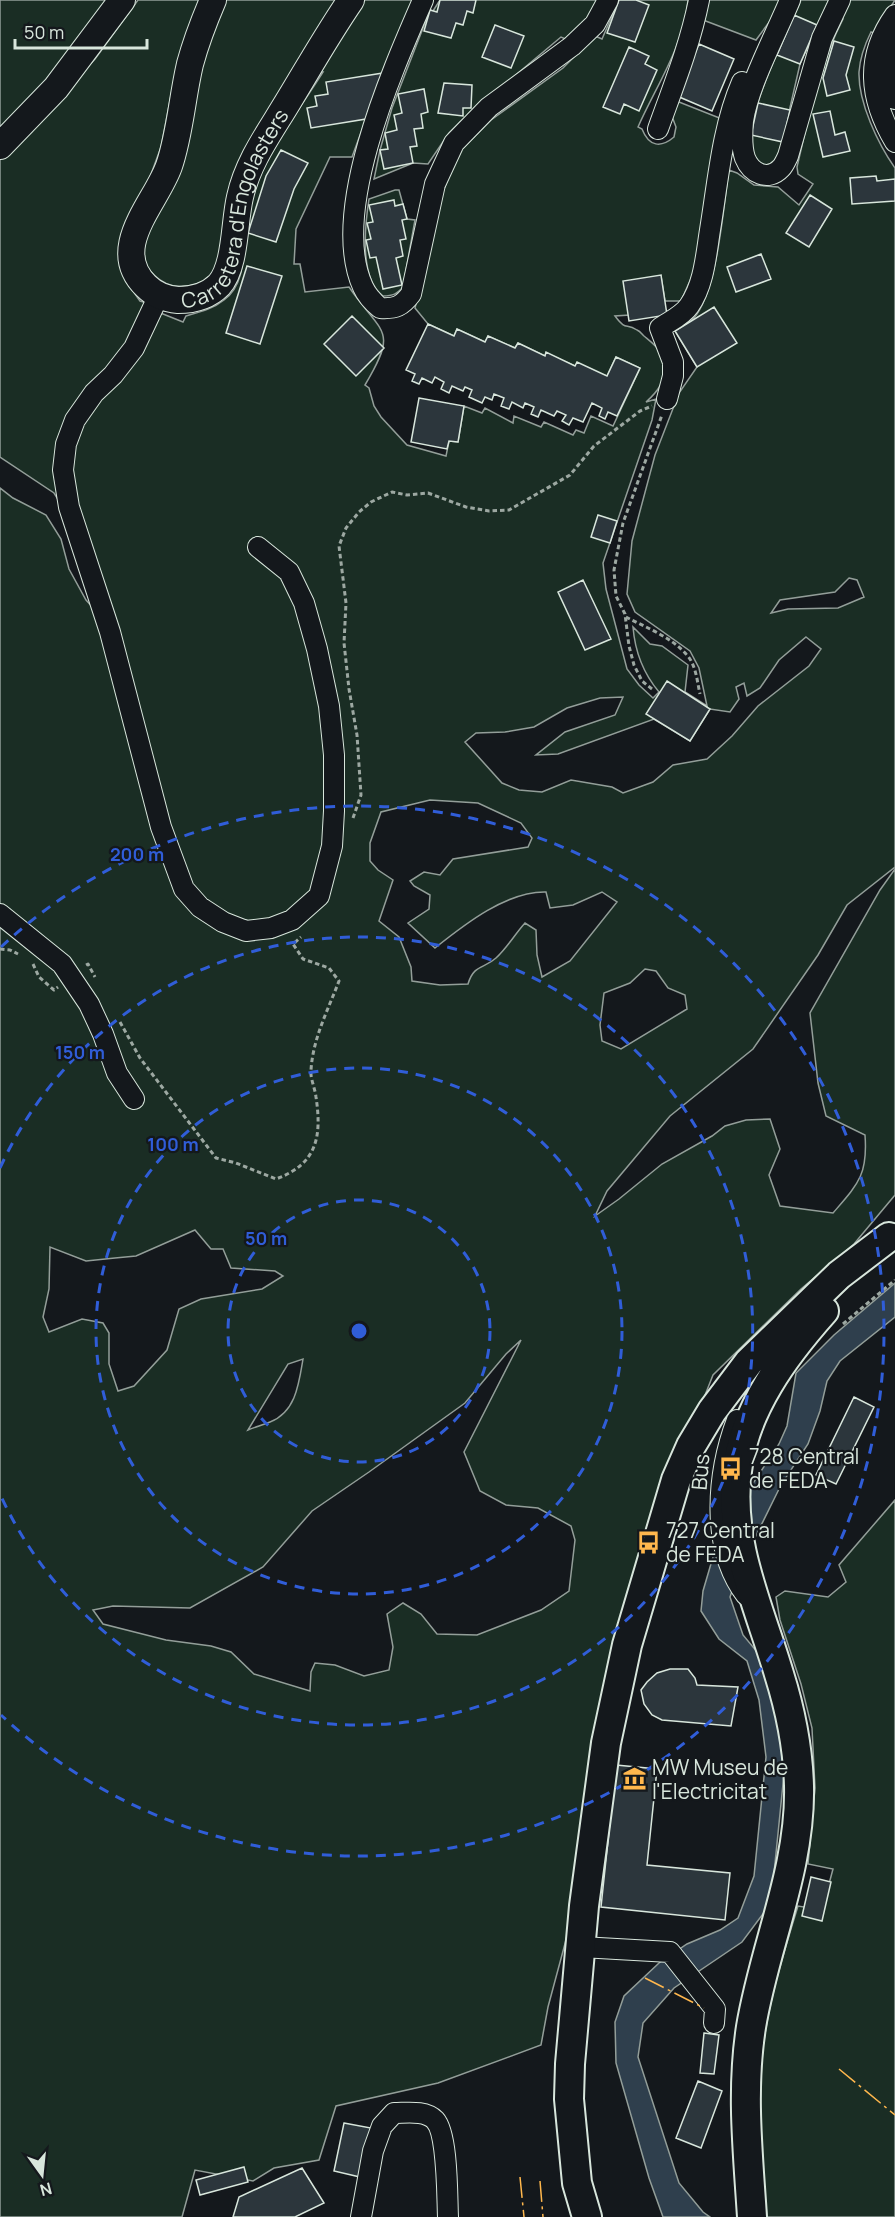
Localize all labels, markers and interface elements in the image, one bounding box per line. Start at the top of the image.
scale bar [15,12,147,50]
text: 50 m [24,20,64,44]
street label: Carretera d'Engolasters [179,103,294,314]
text: 200 m [110,842,164,866]
text: 150 m [55,1040,105,1064]
text: 100 m [147,1132,199,1156]
text: 50 m [245,1226,287,1250]
centre of rings [349,1321,369,1341]
place label: 728 Central de FEDA [749,1442,860,1494]
street label: Bus [684,1453,716,1491]
bus stop icon: 728 Central de FEDA [718,1455,744,1481]
place label: 727 Central de FEDA [666,1516,775,1568]
bus stop icon: 727 Central de FEDA [635,1529,661,1555]
place label: MW Museu de l'Electricitat [652,1753,788,1805]
museum icon: MW Museu de l'Electricitat [621,1766,647,1792]
north arrow [12,2145,72,2205]
text: N [37,2177,54,2202]

